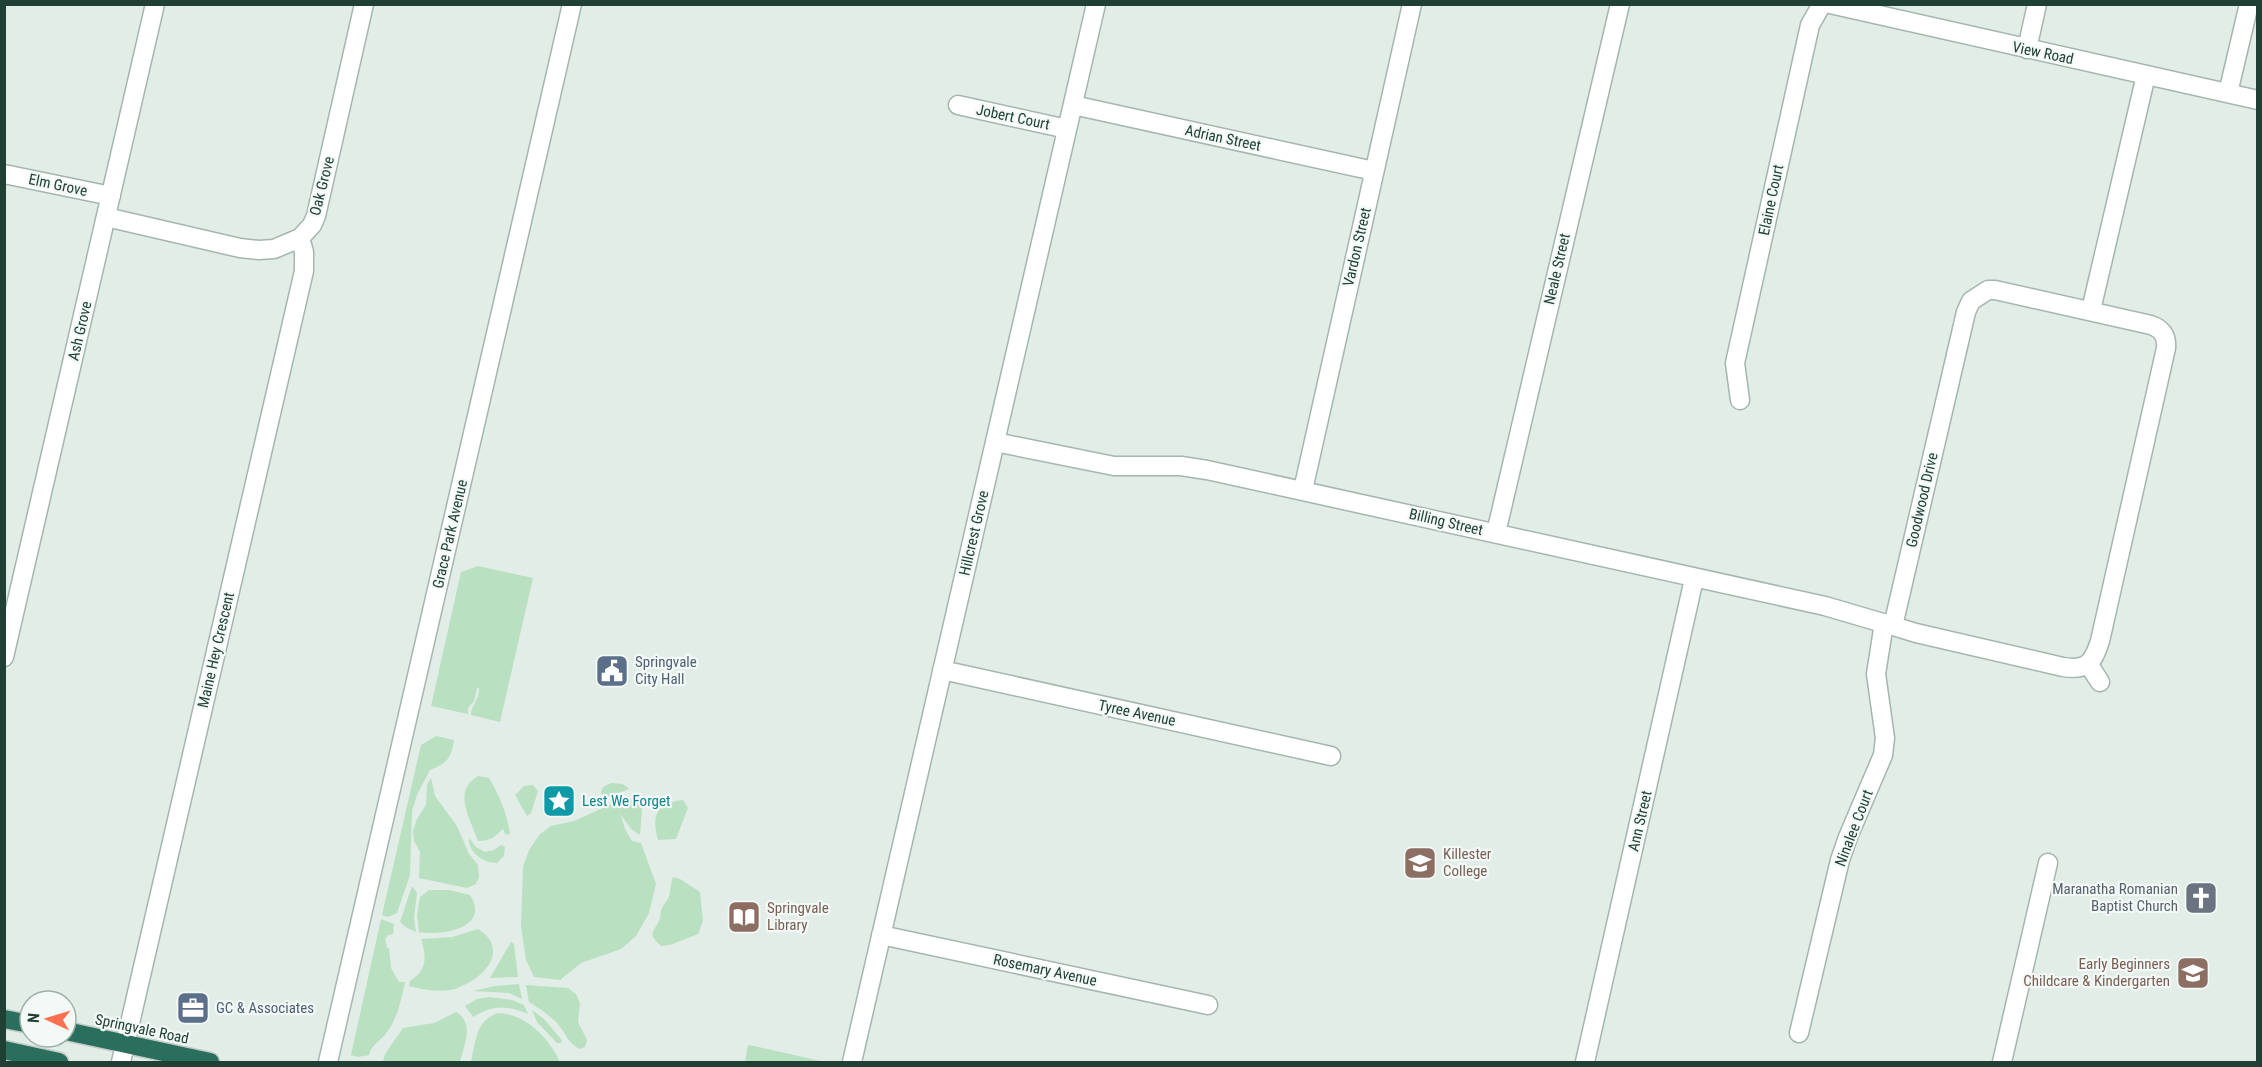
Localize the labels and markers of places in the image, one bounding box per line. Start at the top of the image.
public building icon: Springvale City Hall [594,653,630,689]
place label: Springvale City Hall [635,653,697,688]
place icon: Lest We Forget [541,783,577,819]
place label: Lest We Forget [582,792,670,810]
school or university icon: Killester College [1402,845,1438,881]
place label: Killester College [1443,845,1492,880]
place label: Maranatha Romanian Baptist Church [2052,880,2178,915]
church icon: Maranatha Romanian Baptist Church [2183,880,2219,916]
library icon: Springvale Library [726,899,762,935]
place label: Springvale Library [767,899,829,934]
place label: Early Beginners Childcare & Kindergarten [2023,955,2170,990]
school or university icon: Early Beginners Childcare & Kindergarten [2175,955,2211,991]
office icon: GC & Associates [175,990,211,1026]
place label: GC & Associates [216,999,314,1017]

